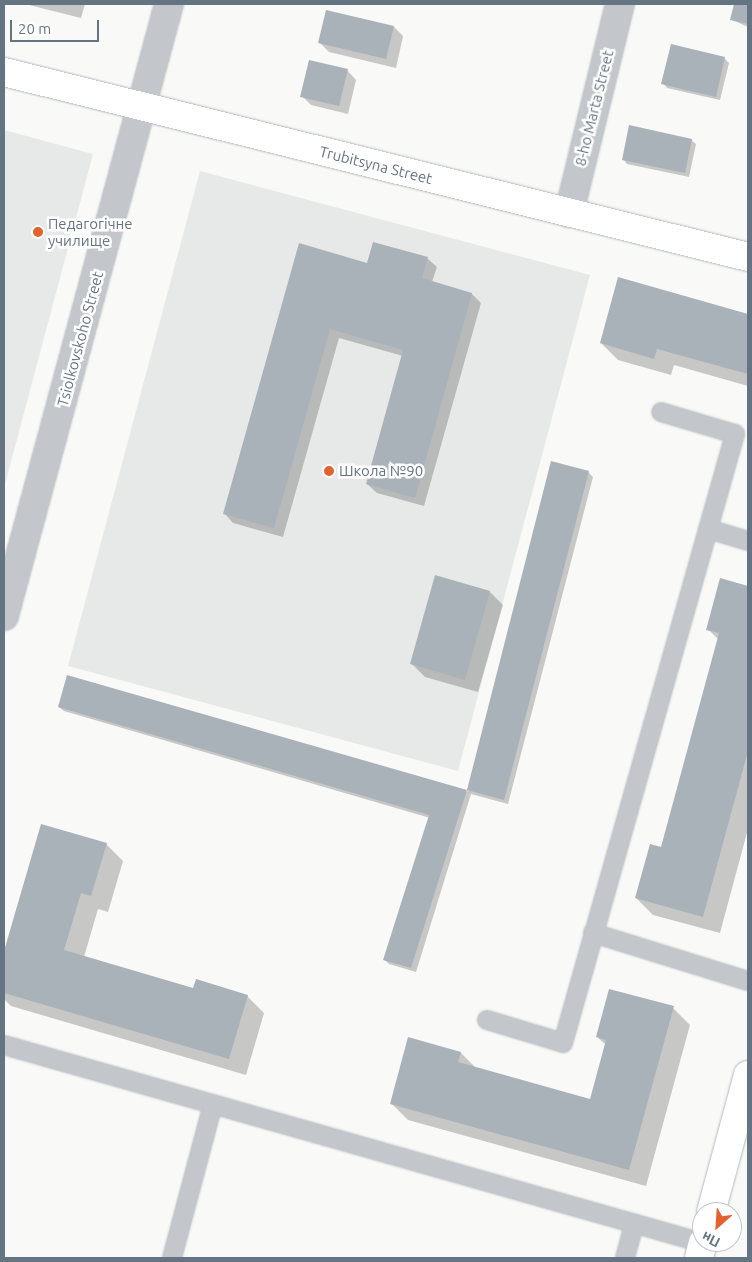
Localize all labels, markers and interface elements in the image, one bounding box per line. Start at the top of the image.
scale bar [12,10,101,42]
text: 20 m [18,20,51,37]
street label: 8-ho Marta Street [571,48,617,168]
street label: Trubitsyna Street [318,142,434,188]
place label: Педагогічне училище [48,214,133,249]
marker: Педагогічне училище [32,226,44,238]
street label: Tsiolkovskoho Street [53,269,107,409]
place label: Школа №90 [339,462,423,480]
marker: Школа №90 [323,465,335,477]
north arrow [692,1202,742,1252]
text: Пн [699,1228,723,1251]

